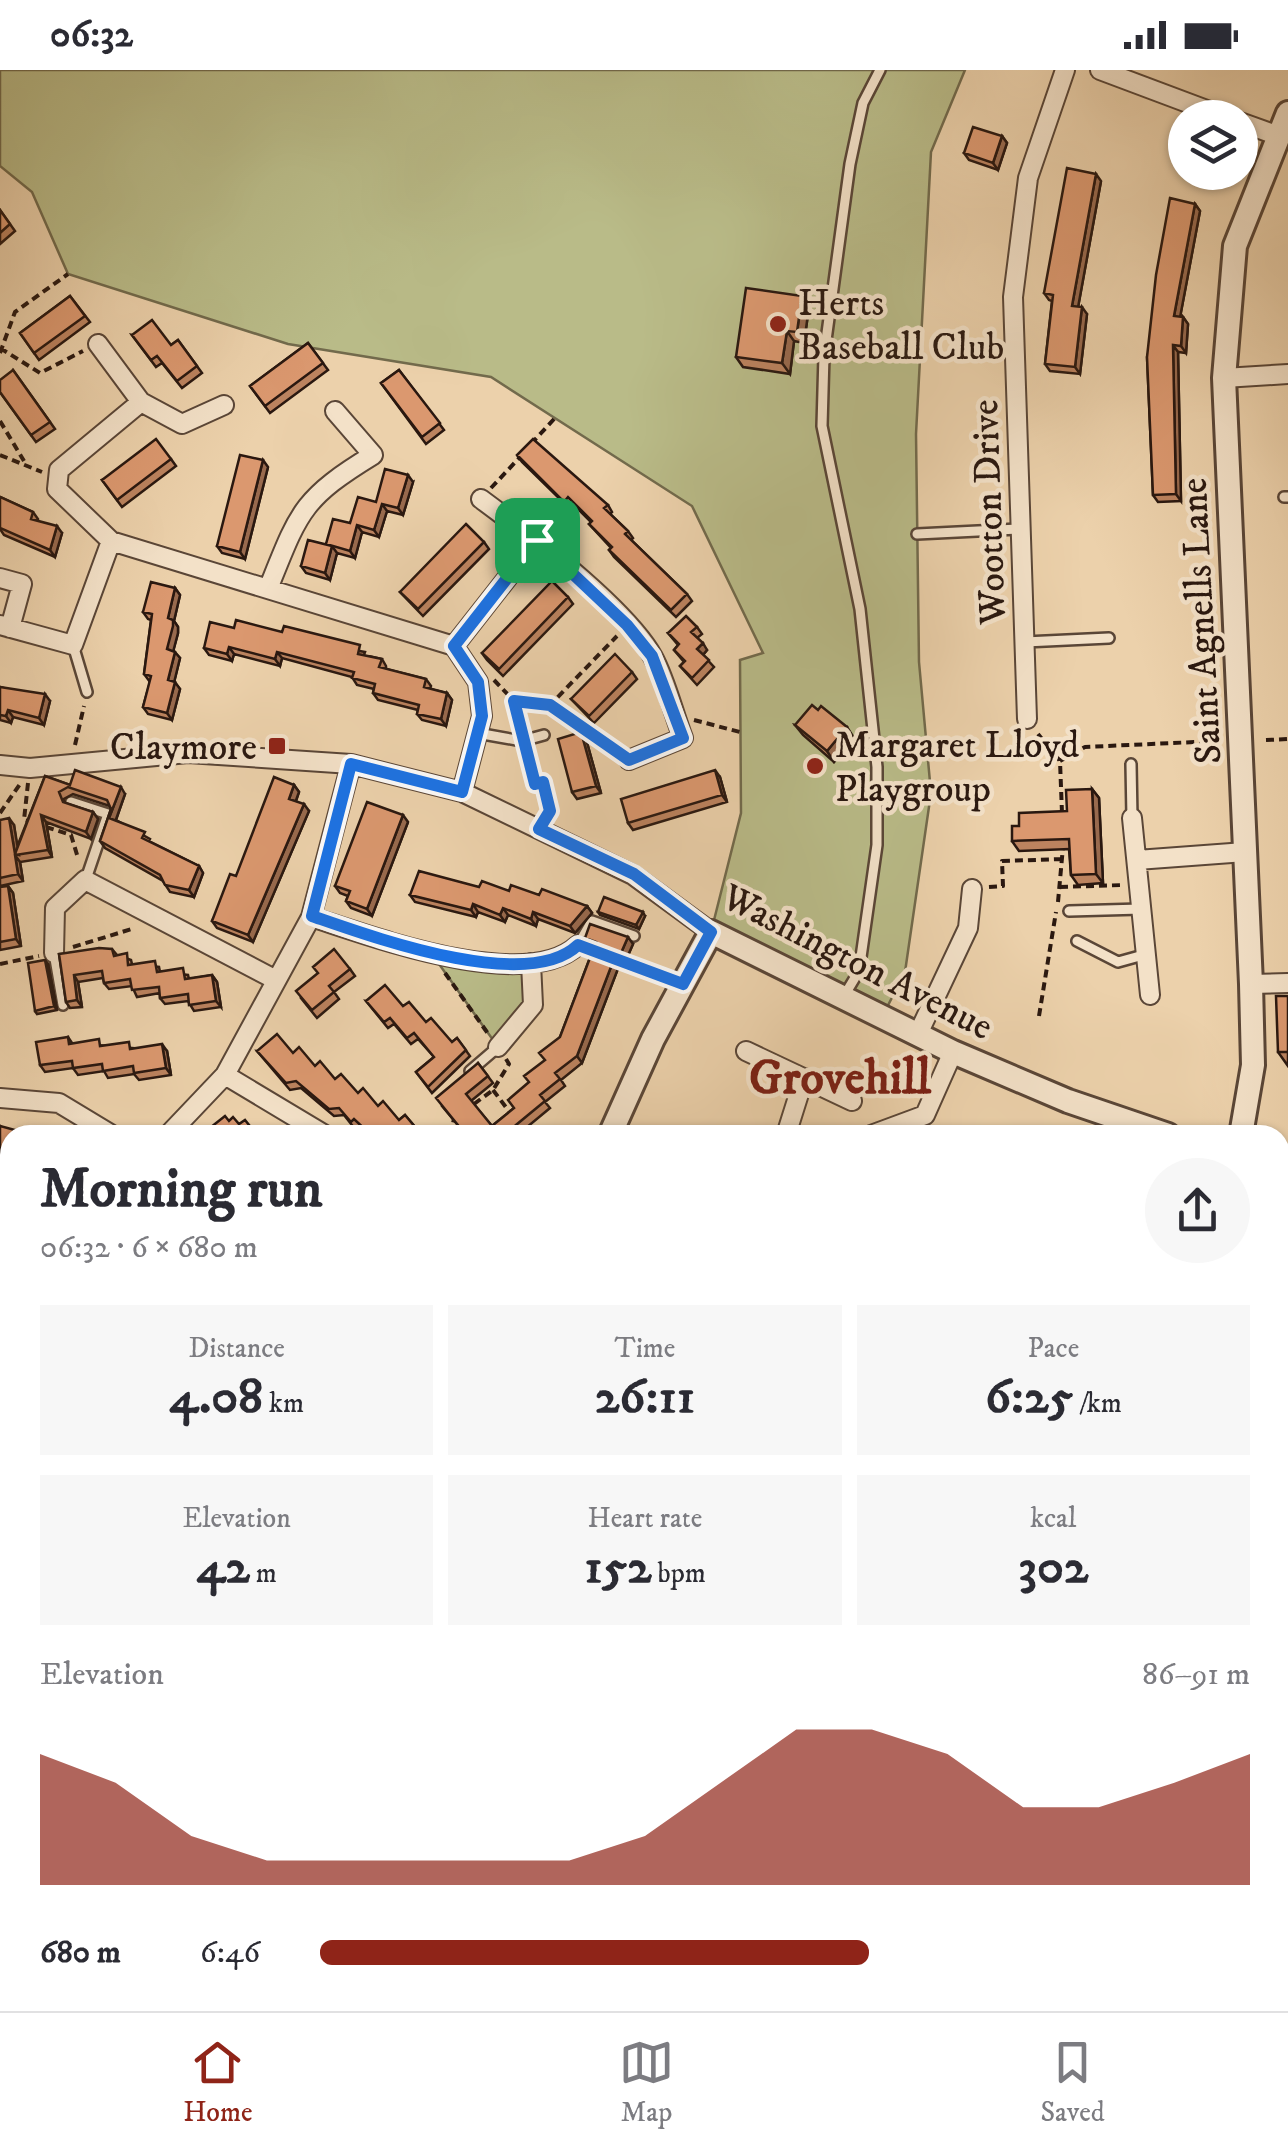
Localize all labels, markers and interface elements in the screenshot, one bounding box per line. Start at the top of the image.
text: 06:32 [50,11,133,59]
map controls [1168,100,1258,190]
button: layers [1168,100,1258,190]
place label: Herts Baseball Club [798,280,1004,372]
marker: Herts Baseball Club [767,313,789,335]
street label: Wootton Drive [962,398,1018,626]
street label: Saint Agnells Lane [1171,477,1233,765]
pin [495,498,580,583]
icon: arrive [510,513,565,568]
place label: Margaret Lloyd Playgroup [835,722,1079,814]
place label: Claymore [110,724,257,772]
marker: Claymore [266,735,288,757]
marker: Margaret Lloyd Playgroup [804,755,826,777]
street label: Washington Avenue [713,873,1001,1052]
district label: Grovehill [749,1049,932,1109]
text: Morning run [40,1156,322,1225]
button: share [1145,1158,1250,1263]
text: 06:32 · 6 × 680 m [40,1228,258,1268]
text: Distance [188,1331,285,1366]
text: Time [615,1331,675,1366]
text: Pace [1027,1331,1079,1366]
text: 4.08 [169,1366,263,1429]
text: 26:11 [595,1366,695,1429]
text: 6:25 [985,1366,1073,1429]
text: km [263,1386,304,1421]
text: /km [1073,1386,1122,1421]
text: Elevation [182,1501,291,1536]
text: Heart rate [588,1501,702,1536]
text: kcal [1030,1501,1076,1536]
text: 42 [196,1536,250,1599]
text: 152 [584,1536,652,1599]
text: 302 [1018,1536,1088,1599]
text: m [250,1556,277,1591]
text: bpm [652,1556,706,1591]
text: Elevation [40,1655,164,1695]
text: 86–91 m [1142,1655,1250,1695]
text: 680 m [40,1933,121,1973]
text: 6:46 [200,1933,260,1973]
tab: Home [183,2035,252,2130]
tab: Map [619,2035,674,2130]
tab: Saved [1040,2035,1105,2130]

